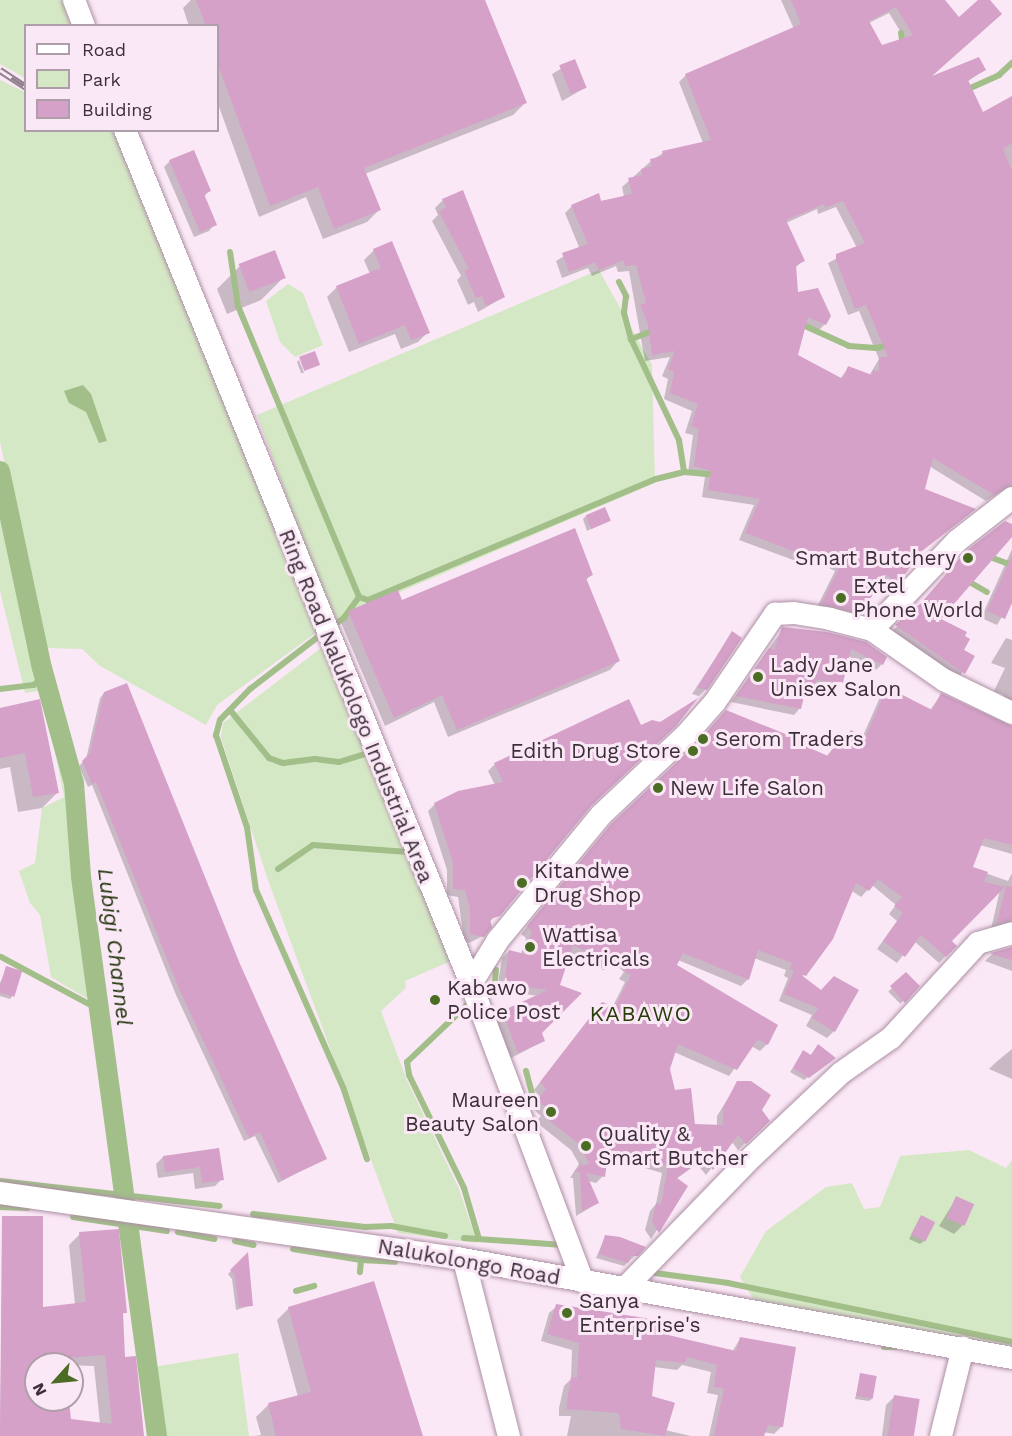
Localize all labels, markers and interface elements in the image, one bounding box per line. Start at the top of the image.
legend [24,24,219,132]
text: Road [82,39,126,60]
text: Park [82,69,121,90]
text: Building [82,99,152,120]
street label: Ring Road Nalukologo Industrial Area [273,525,439,887]
place label: Smart Butchery [795,545,956,571]
marker: Smart Butchery [961,551,975,565]
place label: Extel Phone World [853,573,984,623]
marker: Extel Phone World [834,591,848,605]
place label: Lady Jane Unisex Salon [770,652,902,702]
marker: Lady Jane Unisex Salon [751,670,765,684]
place label: Serom Traders [715,726,864,752]
marker: Serom Traders [696,732,710,746]
place label: Edith Drug Store [510,738,681,764]
marker: Edith Drug Store [686,744,700,758]
place label: New Life Salon [670,775,824,801]
marker: New Life Salon [651,781,665,795]
place label: Kitandwe Drug Shop [534,858,641,908]
water label: Lubigi Channel [92,867,138,1027]
marker: Kitandwe Drug Shop [515,876,529,890]
place label: Wattisa Electricals [542,922,650,972]
marker: Wattisa Electricals [523,940,537,954]
place label: Kabawo Police Post [447,975,560,1025]
marker: Kabawo Police Post [428,993,442,1007]
district label: KABAWO [589,1001,693,1027]
place label: Maureen Beauty Salon [404,1087,539,1137]
marker: Maureen Beauty Salon [544,1105,558,1119]
place label: Quality & Smart Butcher [598,1121,748,1171]
marker: Quality & Smart Butcher [579,1139,593,1153]
street label: Nalukolongo Road [376,1234,562,1290]
place label: Sanya Enterprise's [579,1288,701,1338]
marker: Sanya Enterprise's [560,1306,574,1320]
north arrow [24,1352,84,1412]
text: N [28,1380,50,1399]

